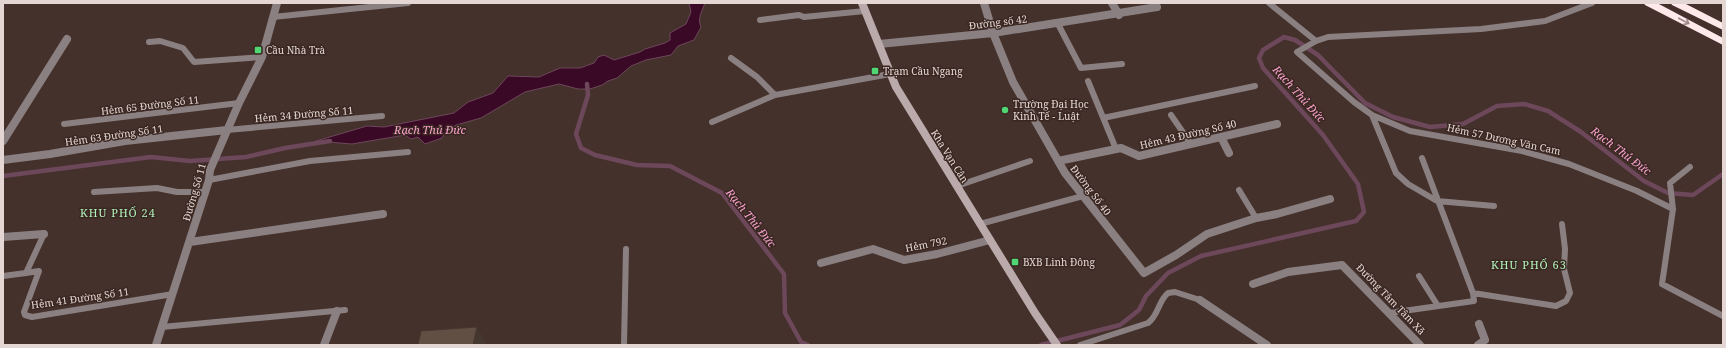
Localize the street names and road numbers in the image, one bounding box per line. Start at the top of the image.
street label: Đường số 42 [968,11,1028,33]
street label: Hẻm 65 Đường Số 11 [100,92,200,118]
street label: Hẻm 34 Đường Số 11 [254,103,354,125]
street label: Hẻm 43 Đường Số 40 [1138,116,1238,152]
street label: Hẻm 57 Dương Văn Cam [1446,120,1563,158]
street label: Hẻm 63 Đường Số 11 [64,121,164,149]
street label: Kha Vạn Cân [928,127,972,186]
street label: Đường Số 11 [179,161,209,223]
street label: Đường Số 40 [1067,162,1115,218]
street label: Hẻm 792 [904,233,948,255]
street label: Đường Tâm Tâm Xã [1353,260,1429,338]
street label: Hẻm 41 Đường Số 11 [30,284,130,312]

